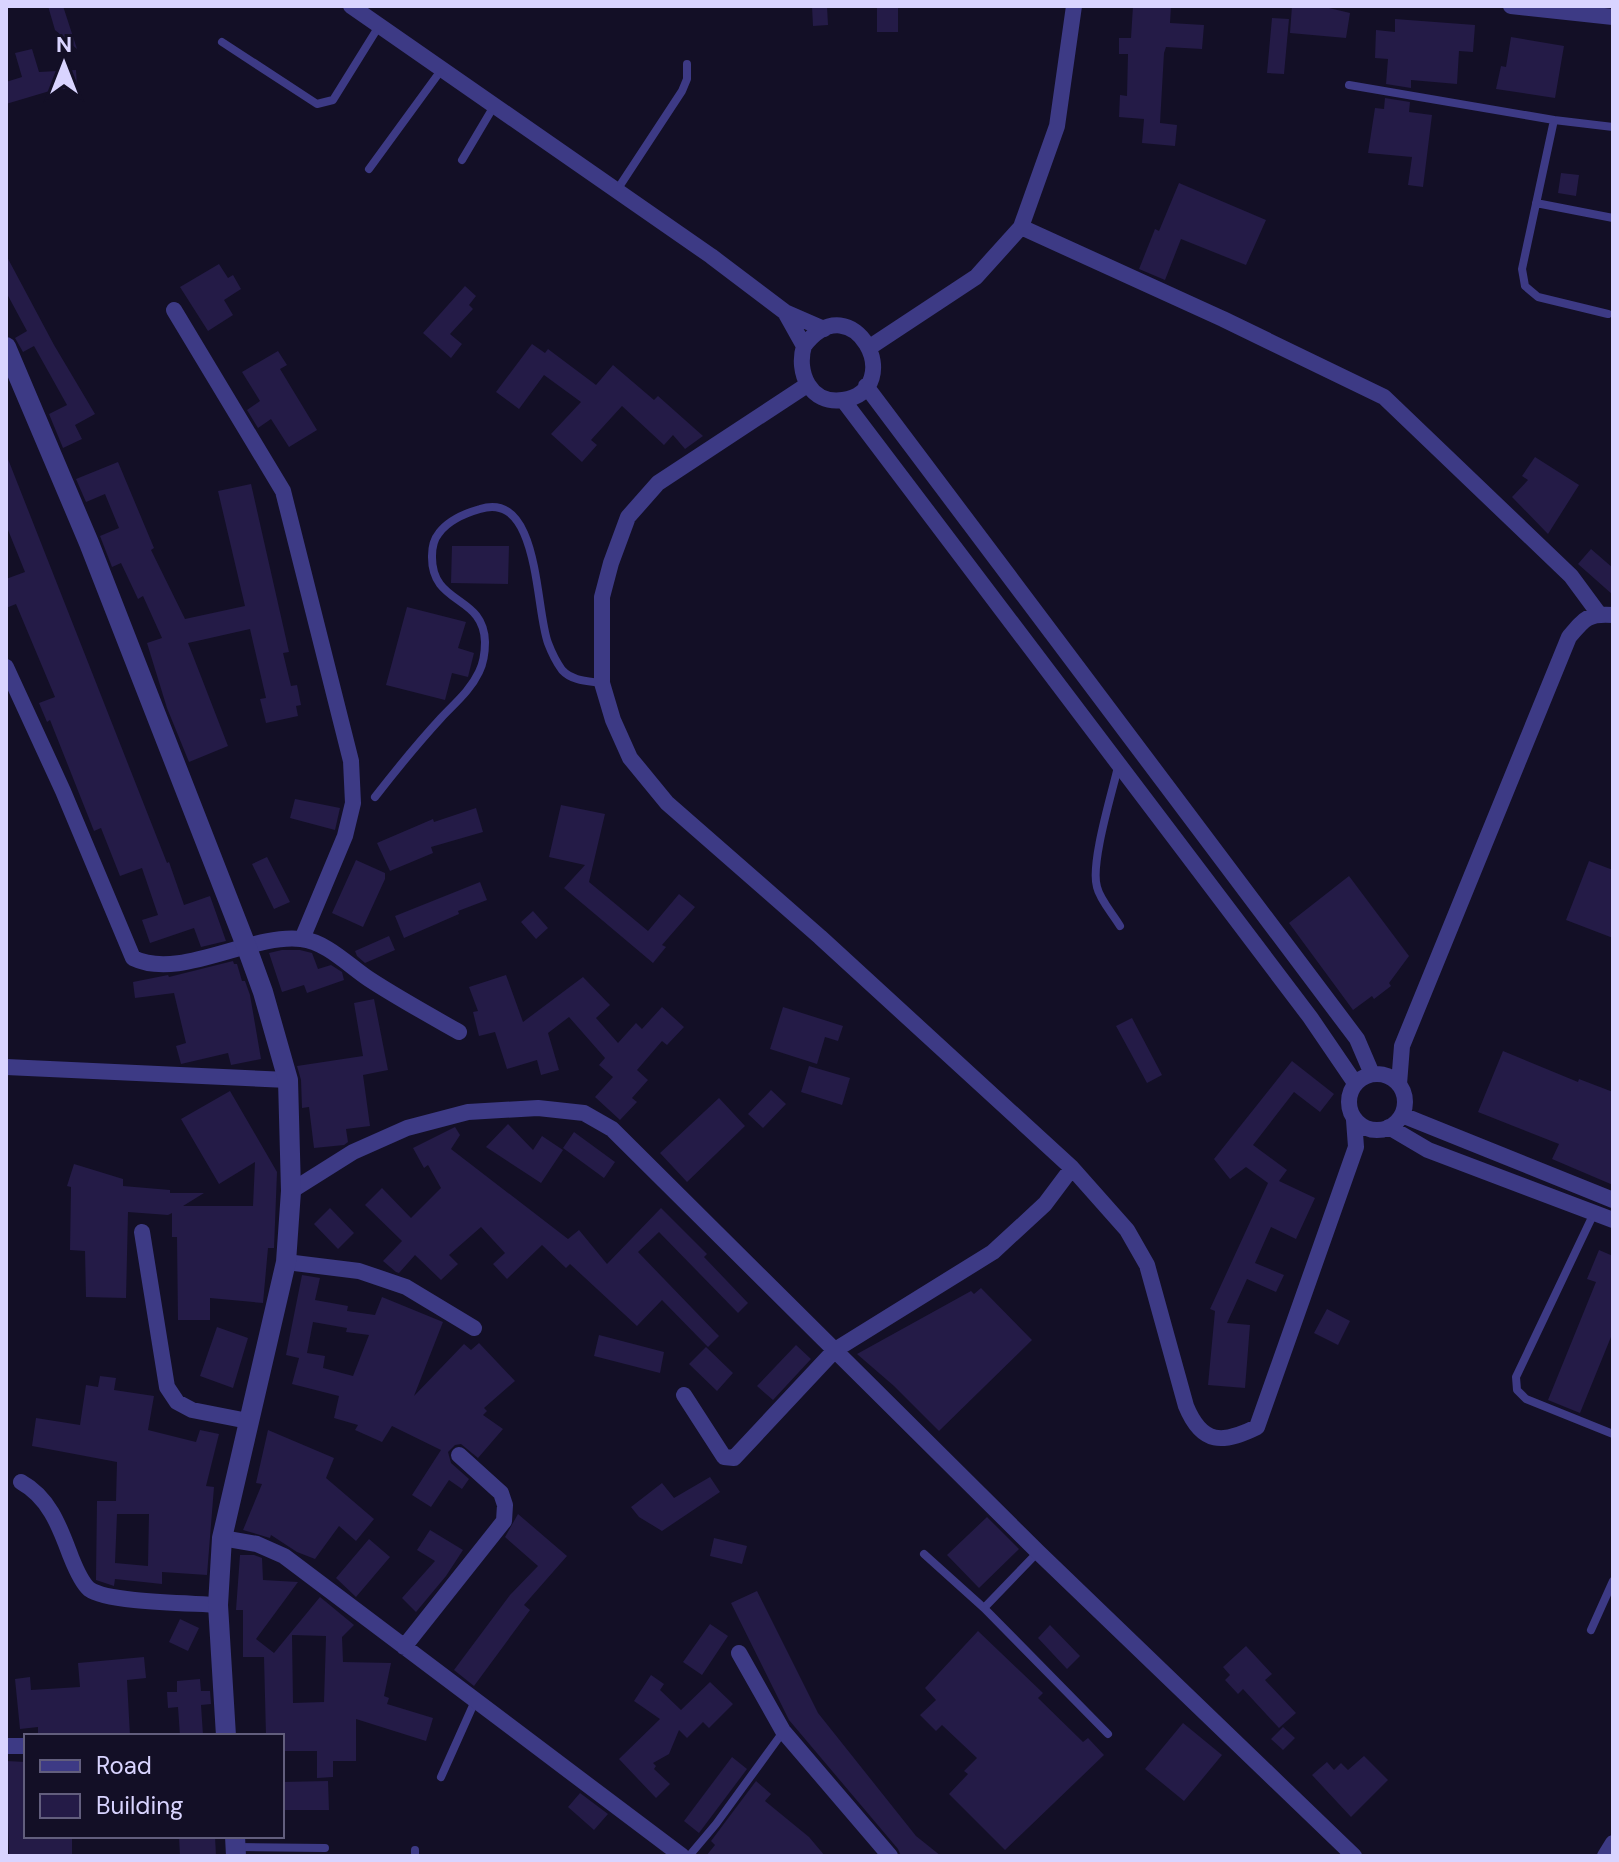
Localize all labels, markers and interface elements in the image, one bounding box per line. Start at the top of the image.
north arrow [24,24,104,104]
text: N [56,30,72,59]
legend [24,1734,284,1838]
text: Road [96,1750,152,1781]
text: Building [96,1790,183,1821]

